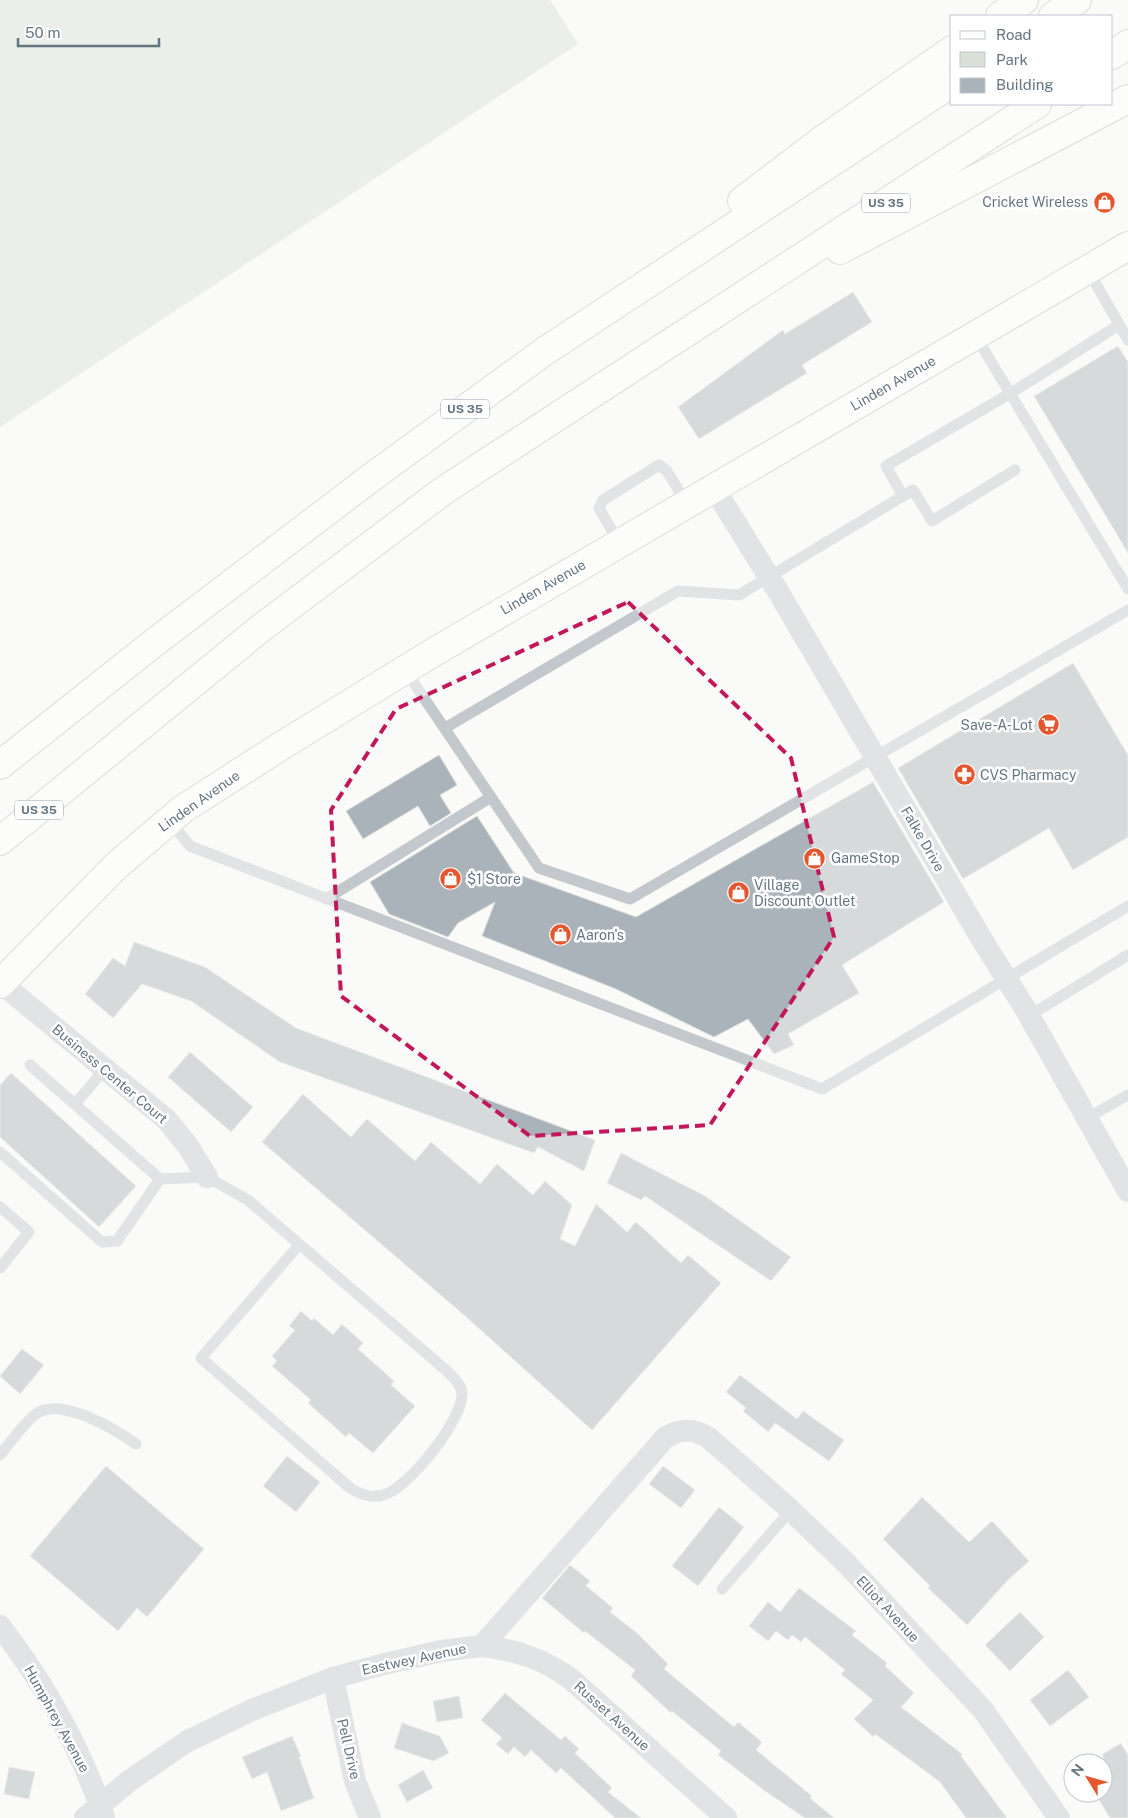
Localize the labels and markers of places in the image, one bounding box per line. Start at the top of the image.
shop icon: Cricket Wireless [1092,190,1116,214]
place label: Cricket Wireless [982,194,1088,210]
supermarket icon: Save-A-Lot [1037,713,1061,737]
place label: Save-A-Lot [961,717,1033,733]
pharmacy icon: CVS Pharmacy [952,763,976,787]
place label: CVS Pharmacy [980,767,1077,783]
shop icon: GameStop [803,846,827,870]
place label: GameStop [831,850,900,866]
shop icon: $1 Store [439,867,463,891]
place label: $1 Store [467,871,521,887]
place label: Village Discount Outlet [754,877,855,909]
shop icon: Village Discount Outlet [726,881,750,905]
shop icon: Aaron's [548,923,572,947]
place label: Aaron's [576,927,624,943]

